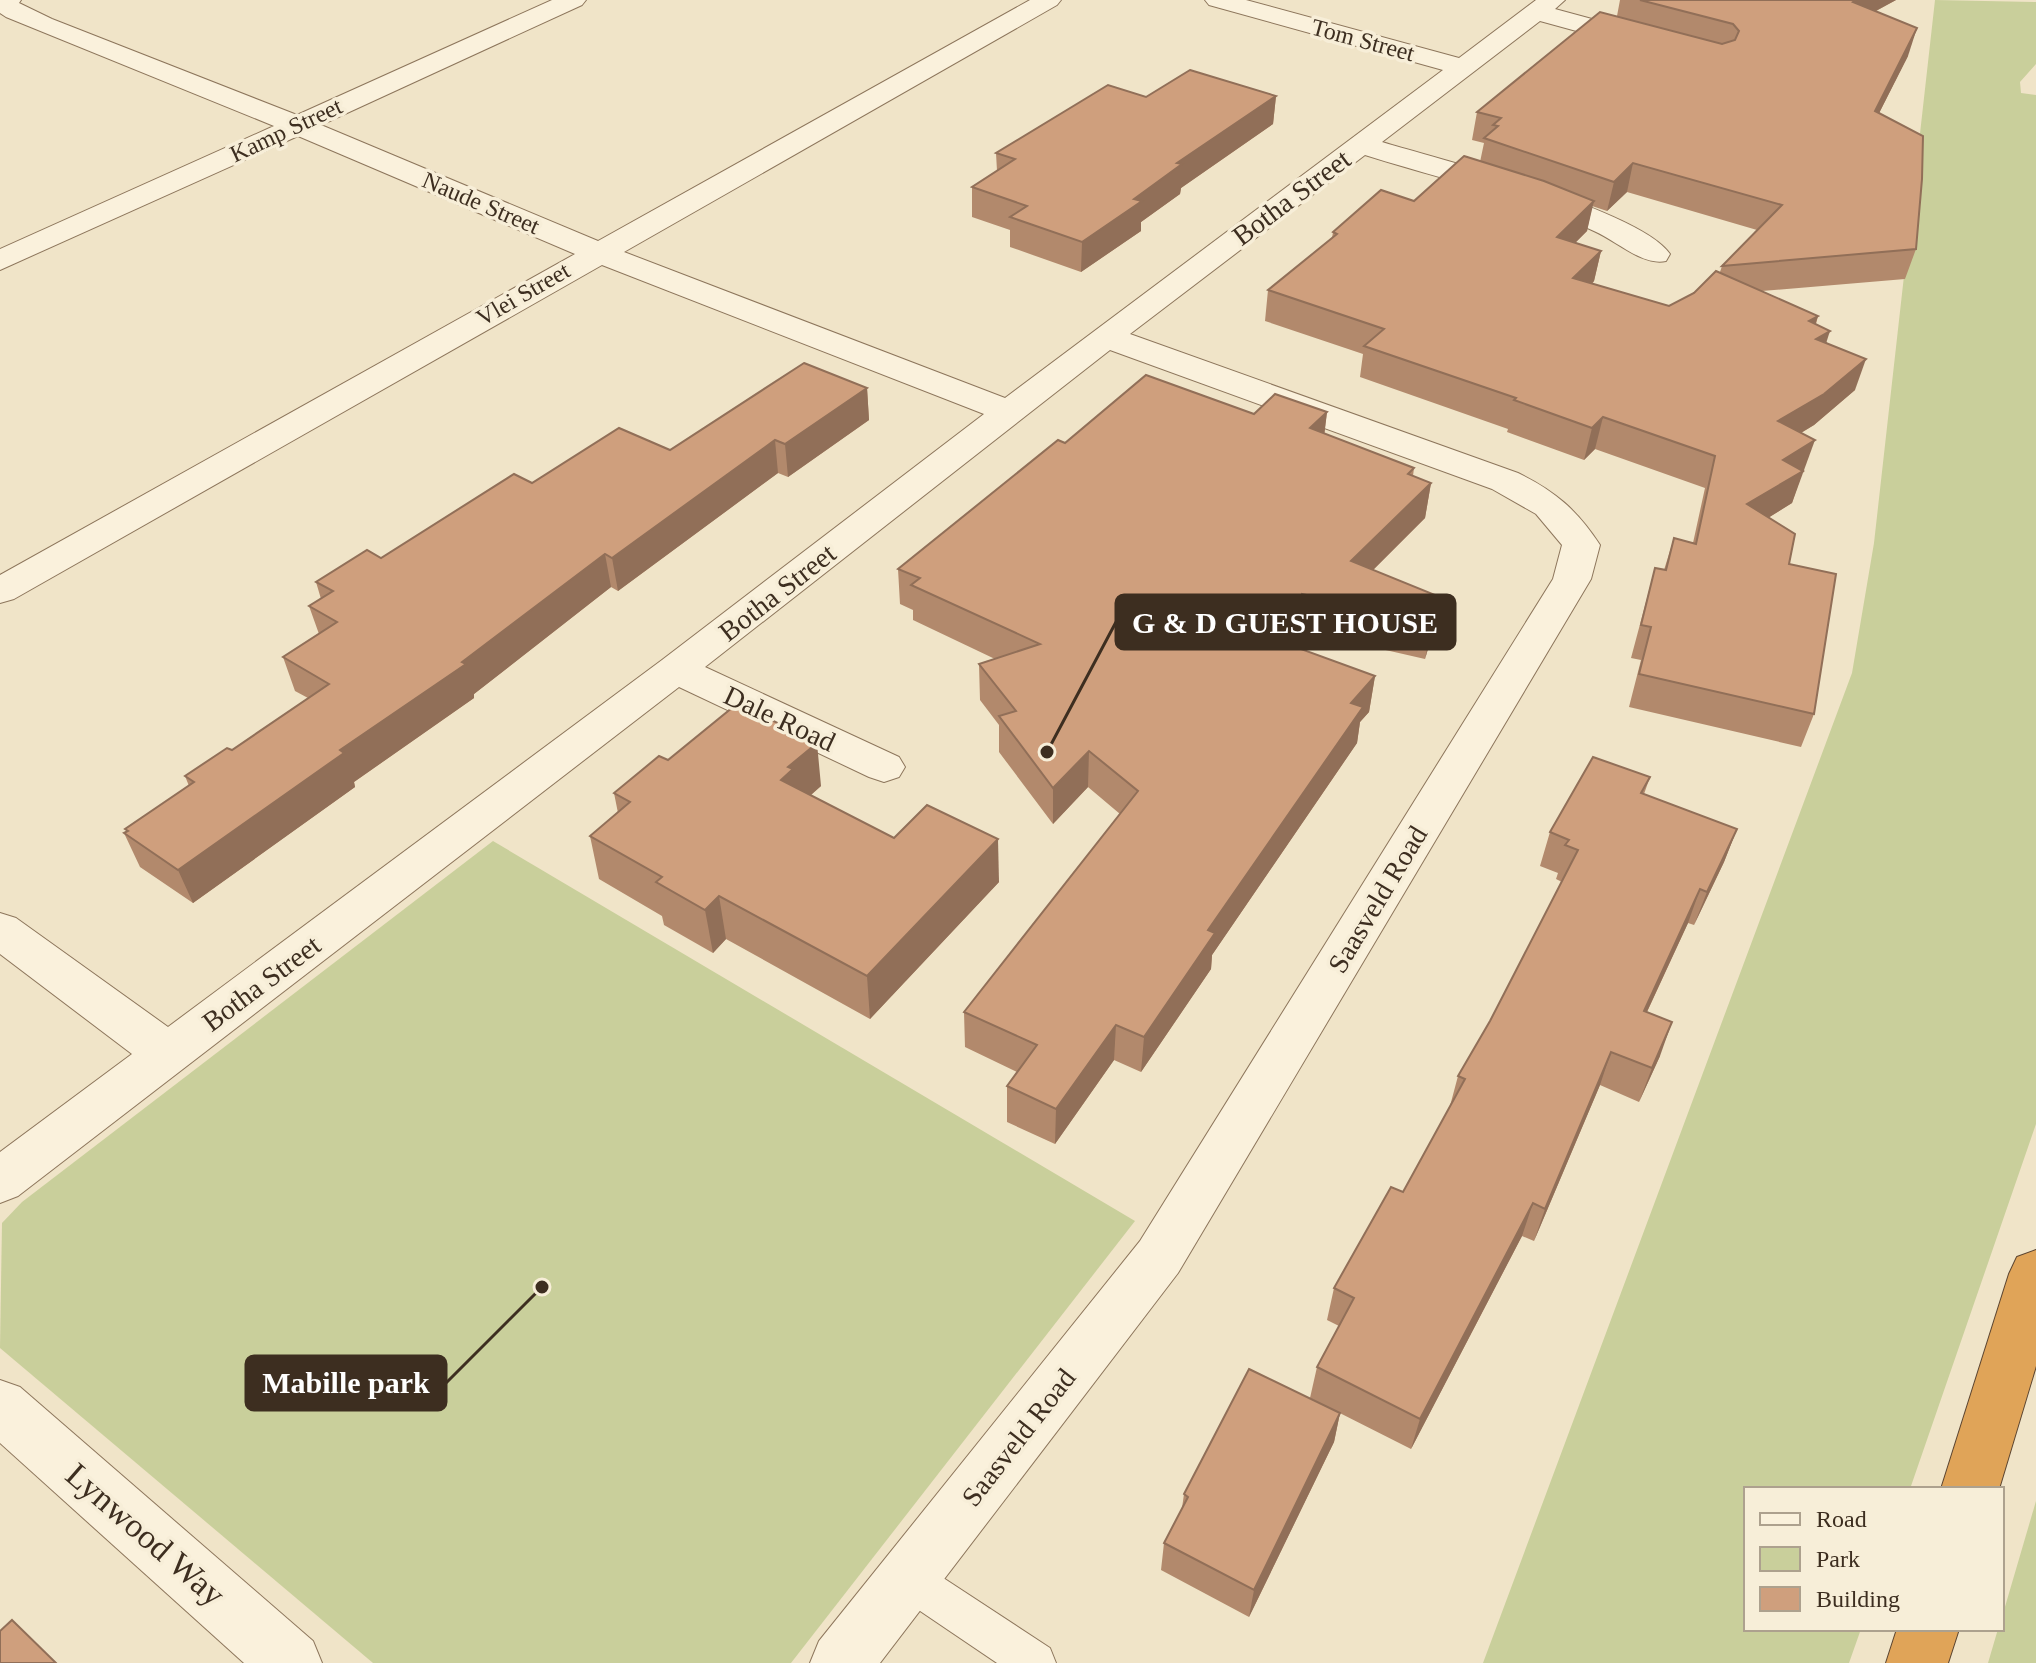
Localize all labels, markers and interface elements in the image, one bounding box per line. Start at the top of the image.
street label: Tom Street [1309,14,1418,66]
street label: Kamp Street [226,93,346,167]
street label: Botha Street [1226,143,1356,252]
street label: Naude Street [419,167,544,239]
street label: Vlei Street [472,257,575,331]
street label: Botha Street [713,537,842,647]
callout: G & D GUEST HOUSE [1116,595,1455,649]
text: G & D GUEST HOUSE [1132,606,1438,639]
street label: Dale Road [719,679,840,758]
street label: Saasveld Road [1321,820,1433,978]
street label: Botha Street [196,929,326,1038]
callout: Mabille park [246,1356,446,1410]
street label: Saasveld Road [955,1363,1082,1512]
text: Mabille park [262,1366,430,1399]
street label: Lynwood Way [59,1456,232,1613]
legend [1744,1487,2004,1631]
text: Road [1816,1506,1867,1532]
text: Park [1816,1546,1860,1572]
text: Building [1816,1586,1900,1612]

